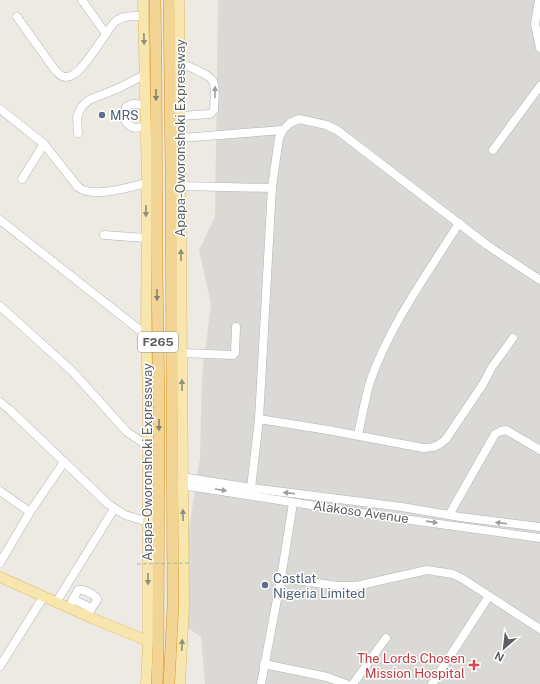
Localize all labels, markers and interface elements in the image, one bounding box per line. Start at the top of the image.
one-way arrow [140,33,147,45]
street label: Apapa-Oworonshoki Expressway [173,39,188,237]
one-way arrow [211,86,218,98]
one-way arrow [153,89,159,102]
place label: MRS [110,108,139,123]
marker: MRS [97,110,107,120]
one-way arrow [143,205,150,217]
one-way arrow [178,248,184,261]
one-way arrow [154,289,160,302]
road number: F265 [138,332,178,352]
street label: Apapa-Oworonshoki Expressway [140,363,155,561]
one-way arrow [179,378,185,391]
one-way arrow [156,419,162,432]
one-way arrow [215,487,227,493]
one-way arrow [283,490,296,496]
street label: Alakoso Avenue [312,498,410,526]
one-way arrow [180,508,186,521]
one-way arrow [426,519,439,525]
one-way arrow [495,520,507,526]
place label: Castlat Nigeria Limited [273,571,365,601]
one-way arrow [145,573,151,586]
marker: Castlat Nigeria Limited [260,580,270,590]
north arrow [484,628,524,668]
one-way arrow [179,638,185,651]
text: N [493,650,506,664]
place label: The Lords Chosen Mission Hospital [357,651,465,681]
marker: The Lords Chosen Mission Hospital [468,659,480,671]

